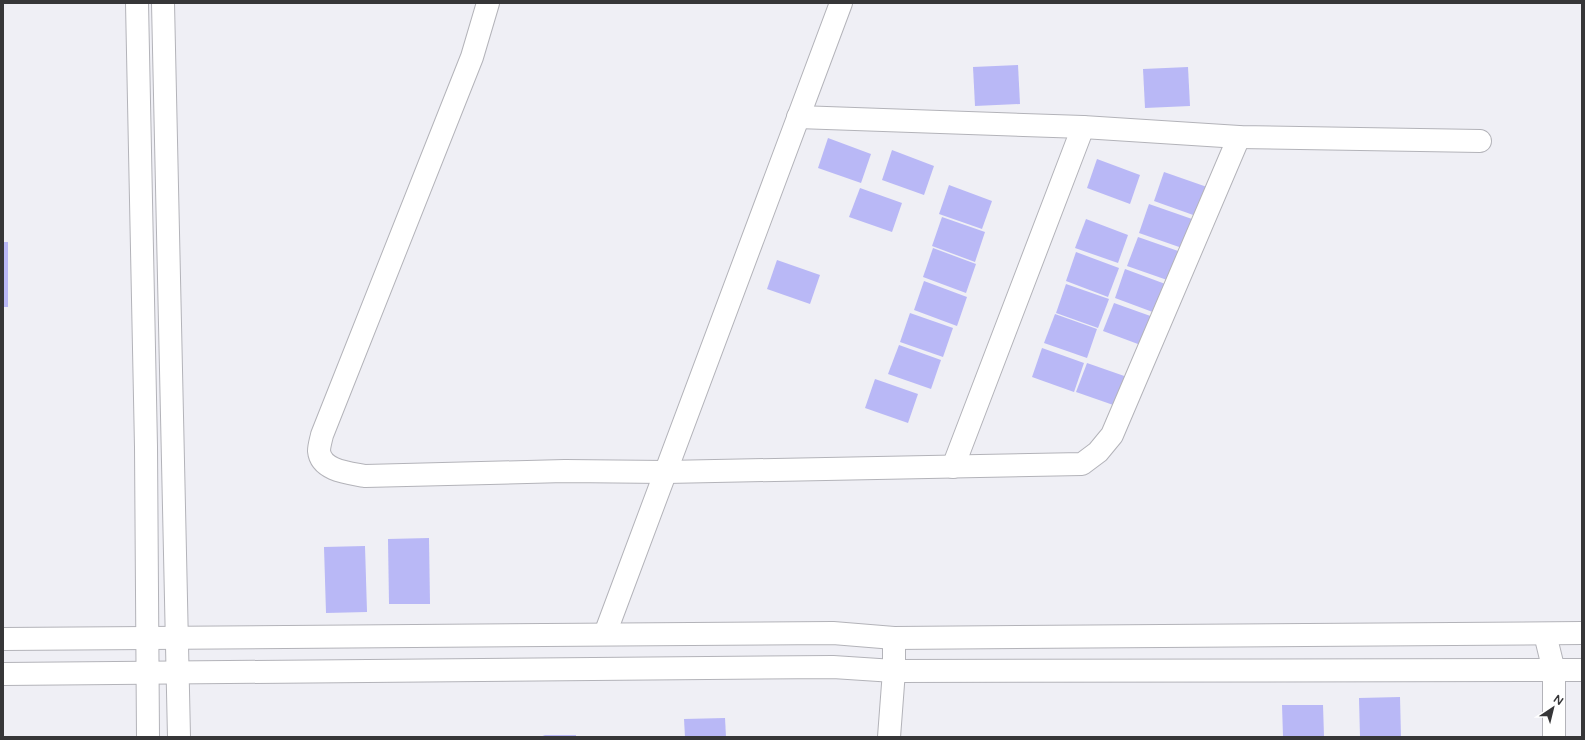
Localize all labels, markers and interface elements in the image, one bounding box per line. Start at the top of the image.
north arrow [1533,688,1573,728]
text: N [1551,692,1566,708]

